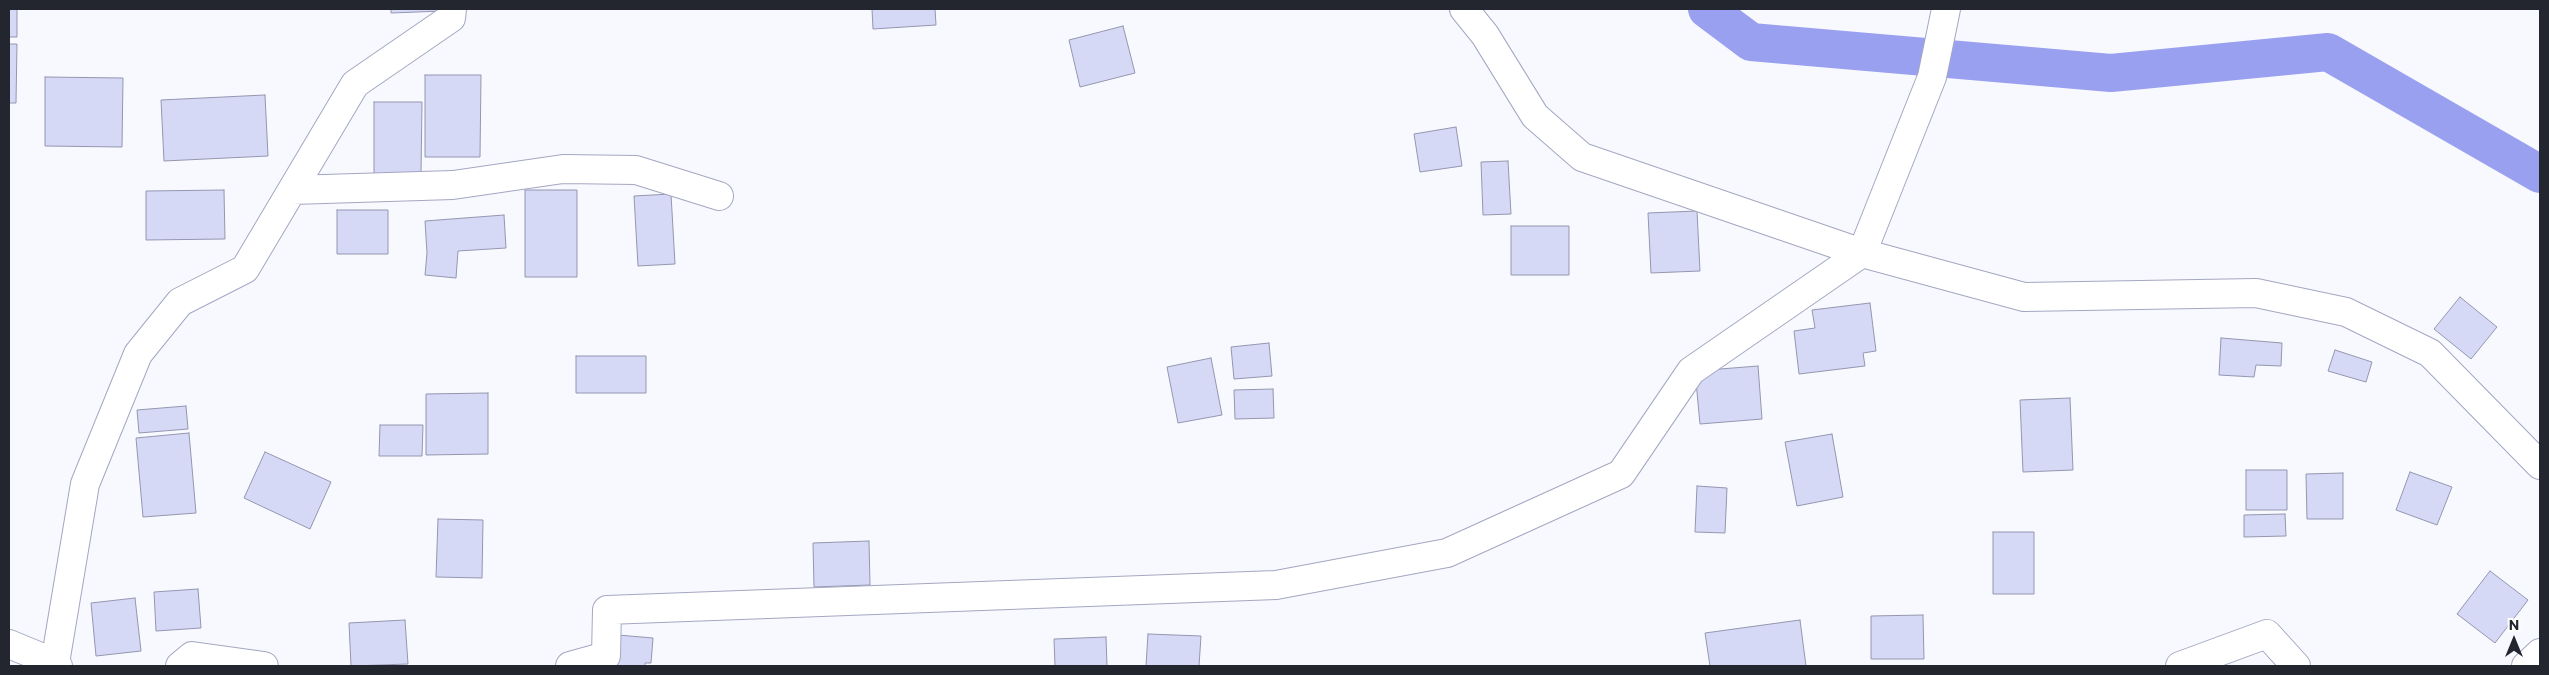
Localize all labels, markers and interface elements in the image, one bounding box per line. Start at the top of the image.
north arrow [2489,615,2539,665]
text: N [2509,616,2519,633]

